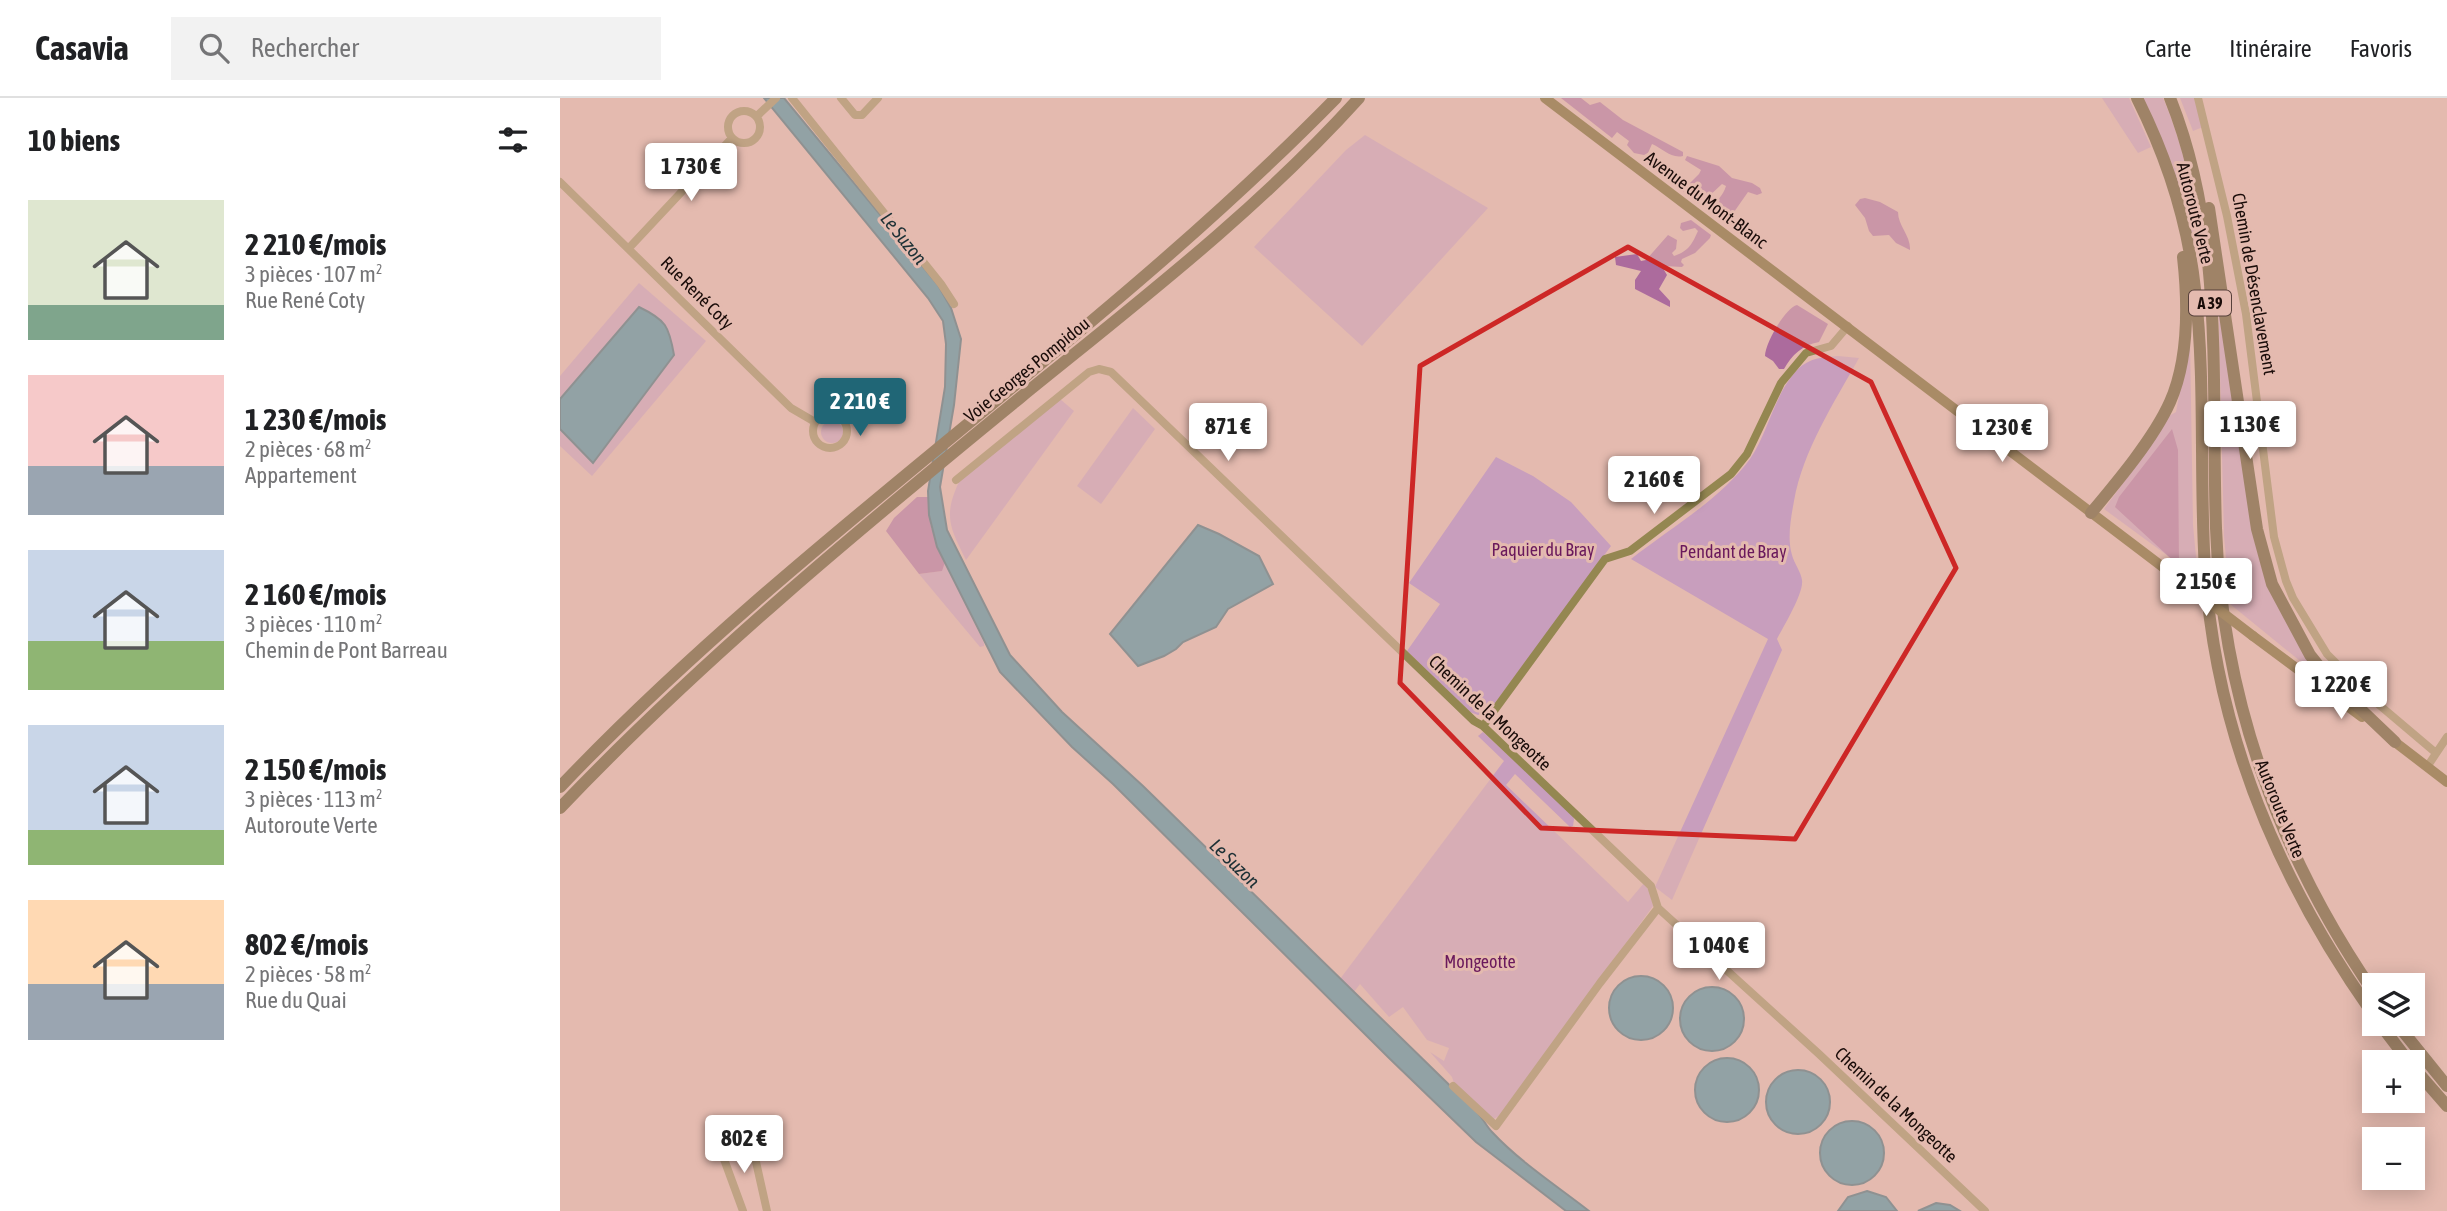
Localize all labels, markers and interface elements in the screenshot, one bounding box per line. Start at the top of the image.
search box [171,17,661,80]
text: Casavia [35,29,129,67]
icon: search [195,29,233,67]
text: Rechercher [251,33,359,63]
text: Carte [2145,35,2191,62]
text: Itinéraire [2229,35,2312,62]
text: Favoris [2350,35,2412,62]
icon: filters [494,121,532,159]
text: 10 biens [28,123,120,157]
pin: 1 730 € [626,144,756,203]
street label: Avenue du Mont-Blanc [1641,147,1772,253]
text: 1 730 € [661,153,721,179]
street label: Autoroute Verte [2173,160,2218,266]
street label: Chemin de Désenclavement [2228,191,2281,376]
water label: Le Suzon [876,208,932,268]
text: 2 210 €/mois [245,227,386,261]
icon: home [84,228,168,312]
street label: Rue René Coty [657,252,738,333]
text: 3 pièces · 107 m² [245,261,382,287]
text: Rue René Coty [245,287,365,313]
road number: A 39 [2189,290,2231,316]
street label: Voie Georges Pompidou [960,313,1094,427]
pin: 2 210 € [795,378,925,438]
text: 2 210 € [830,388,890,414]
text: 1 230 €/mois [245,402,386,436]
pin: 1 130 € [2185,402,2315,461]
icon: home [84,403,168,487]
pin: 871 € [1179,404,1277,463]
pin: 1 230 € [1937,404,2067,464]
text: 1 130 € [2220,411,2280,437]
text: 871 € [1205,413,1251,439]
text: 1 230 € [1972,414,2032,440]
text: 2 pièces · 68 m² [245,436,372,462]
pin: 2 160 € [1589,456,1719,516]
text: Appartement [245,462,357,488]
text: 2 160 € [1624,466,1684,492]
park label: Paquier du Bray [1491,539,1595,560]
park label: Pendant de Bray [1679,541,1787,562]
pin: 2 150 € [2141,559,2271,618]
text: 2 150 € [2176,568,2236,594]
text: 2 160 €/mois [245,577,386,611]
icon: home [84,578,168,662]
text: 3 pièces · 110 m² [245,611,382,637]
text: Chemin de Pont Barreau [245,637,448,663]
street label: Chemin de la Mongeotte [1425,651,1556,775]
pin: 1 220 € [2276,662,2406,721]
text: 1 220 € [2311,671,2371,697]
text: 2 150 €/mois [245,752,386,786]
icon: home [84,753,168,837]
street label: Autoroute Verte [2251,757,2310,861]
text: 3 pièces · 113 m² [245,786,382,812]
text: Autoroute Verte [245,812,378,838]
water label: Le Suzon [1206,834,1264,892]
pin: 1 040 € [1654,922,1784,982]
text: 802 €/mois [245,927,368,961]
icon: home [84,928,168,1012]
text: 1 040 € [1689,932,1749,958]
park label: Mongeotte [1444,951,1516,972]
text: 2 pièces · 58 m² [245,961,372,987]
map controls [2362,973,2425,1190]
button: layers [2362,973,2425,1036]
text: Rue du Quai [245,987,347,1013]
street label: Chemin de la Mongeotte [1831,1043,1962,1167]
button: + [2362,1050,2425,1113]
pin: 802 € [695,1116,793,1175]
text: 802 € [721,1125,767,1151]
button: − [2362,1127,2425,1190]

